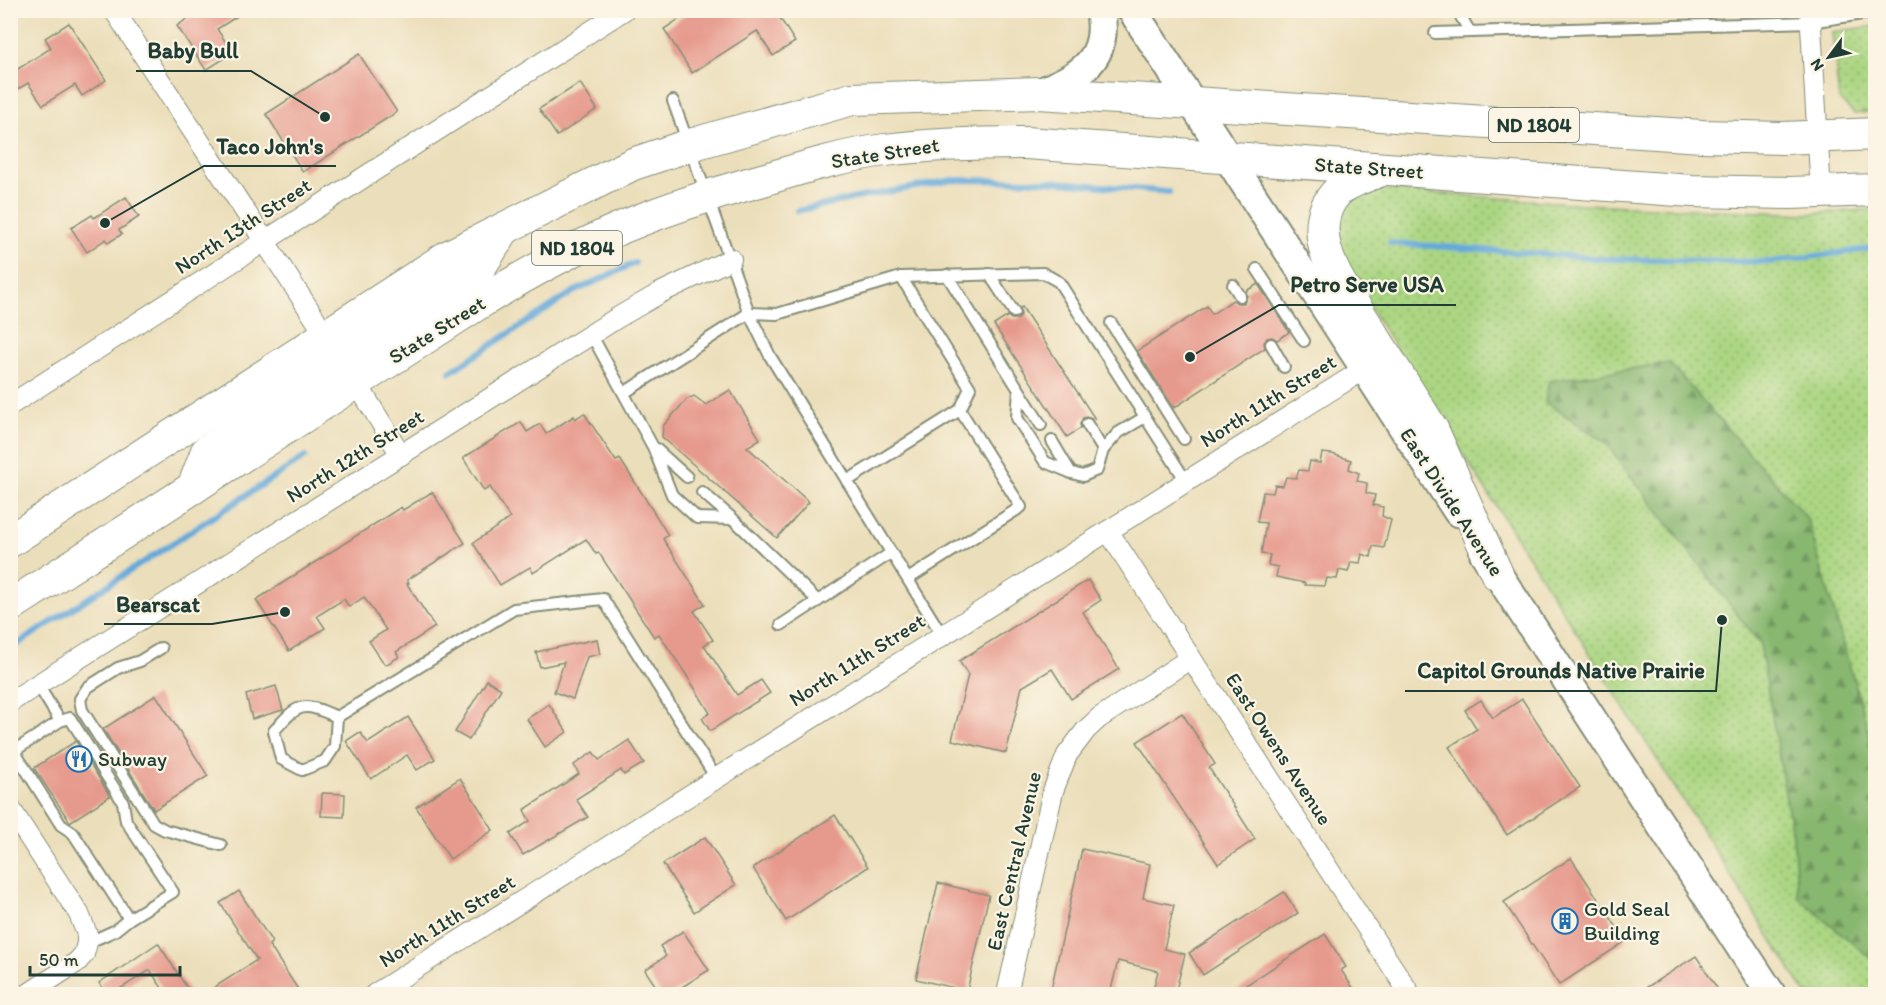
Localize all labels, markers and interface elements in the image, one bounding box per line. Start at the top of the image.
north arrow [1799,27,1859,87]
callout: Baby Bull [136,31,251,71]
text: Baby Bull [148,37,239,64]
text: N [1806,55,1828,75]
road number: ND 1804 [1489,108,1579,142]
callout: Taco John's [204,126,336,166]
street label: State Street [829,132,941,173]
text: Taco John's [215,133,324,160]
street label: State Street [1314,151,1425,184]
street label: North 13th Street [170,172,316,279]
road number: ND 1804 [532,231,622,265]
callout: Petro Serve USA [1279,265,1456,305]
text: Petro Serve USA [1290,271,1445,298]
street label: State Street [384,290,490,369]
street label: North 11th Street [1195,349,1341,452]
street label: North 12th Street [282,403,428,508]
street label: East Divide Avenue [1395,423,1510,581]
callout: Bearscat [104,584,212,624]
text: Bearscat [116,591,201,618]
street label: North 11th Street [784,608,930,711]
callout: Capitol Grounds Native Prairie [1405,651,1716,691]
text: Capitol Grounds Native Prairie [1417,657,1705,684]
street label: East Owens Avenue [1221,668,1338,830]
restaurant icon: Subway [64,744,94,774]
place label: Subway [98,746,167,771]
street label: East Central Avenue [981,769,1046,953]
street label: North 11th Street [374,869,520,972]
place label: Gold Seal Building [1584,896,1670,945]
building icon: Gold Seal Building [1550,906,1580,936]
scale bar [30,939,180,977]
text: 50 m [39,949,79,971]

